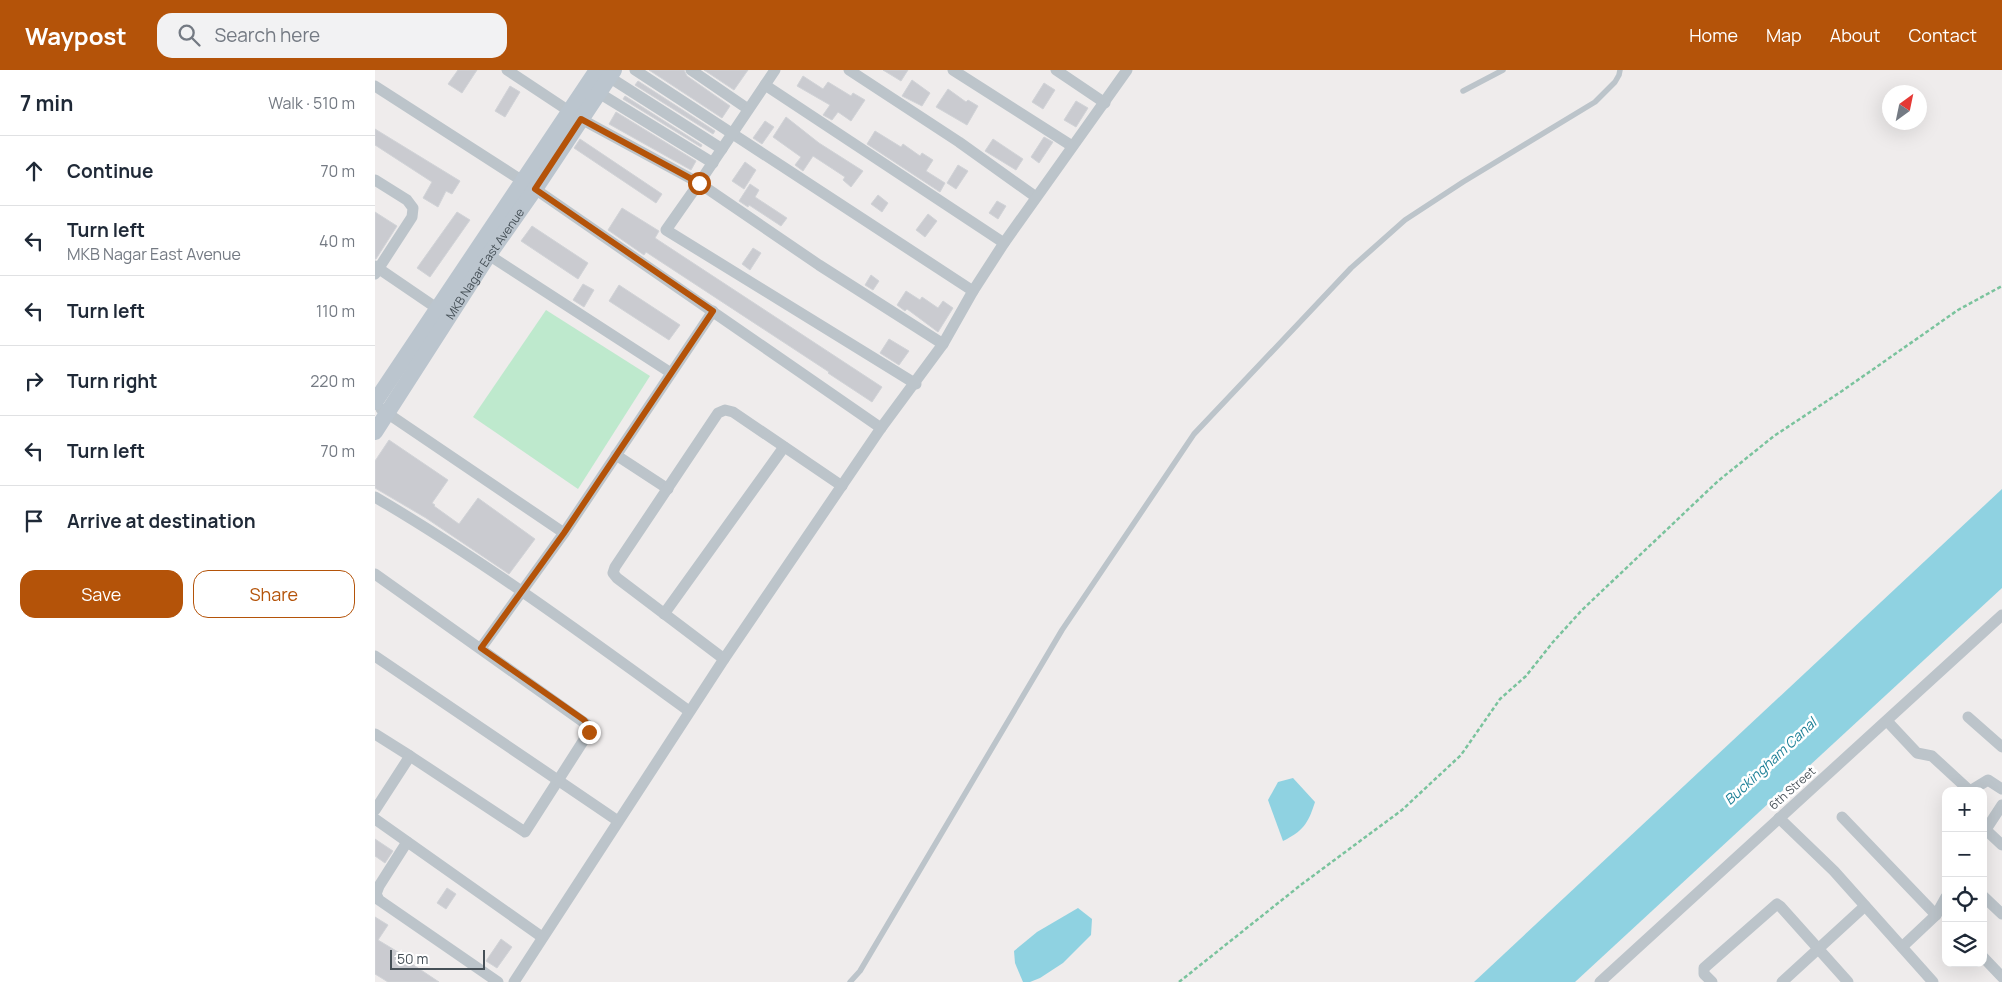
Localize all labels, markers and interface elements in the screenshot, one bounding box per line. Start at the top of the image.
search box [157,13,507,58]
text: Waypost [25,19,127,52]
icon: search [175,21,203,49]
text: Search here [215,22,320,48]
text: Home [1689,23,1738,47]
text: Map [1766,23,1802,47]
text: About [1830,23,1880,47]
text: Contact [1908,23,1977,47]
north arrow [1882,85,1927,130]
text: 7 min [20,89,73,117]
text: Walk · 510 m [268,92,355,114]
icon: ahead [20,157,48,185]
text: Continue [67,158,153,184]
text: 70 m [320,160,355,182]
route start [688,172,711,195]
street label: MKB Nagar East Avenue [441,204,528,322]
text: Turn left [67,217,145,243]
icon: left [20,227,48,255]
text: 40 m [319,230,355,252]
text: MKB Nagar East Avenue [67,243,241,265]
icon: left [20,297,48,325]
text: Turn left [67,298,145,324]
text: 110 m [316,300,355,322]
icon: right [20,367,48,395]
text: Turn right [67,368,157,394]
text: 220 m [310,370,355,392]
icon: left [20,437,48,465]
text: Turn left [67,438,145,464]
text: 70 m [320,440,355,462]
icon: arrive [20,507,48,535]
text: Arrive at destination [67,508,256,534]
button: Save [20,570,183,618]
button: Share [193,570,355,618]
water label: Buckingham Canal [1720,712,1821,809]
route end [578,721,601,744]
street label: 6th Street [1765,762,1819,813]
map controls [1942,787,1987,967]
button: + [1942,787,1987,832]
button: − [1942,832,1987,877]
button: locate [1942,877,1987,922]
button: layers [1942,922,1987,967]
scale bar [390,947,485,970]
text: 50 m [397,949,428,968]

